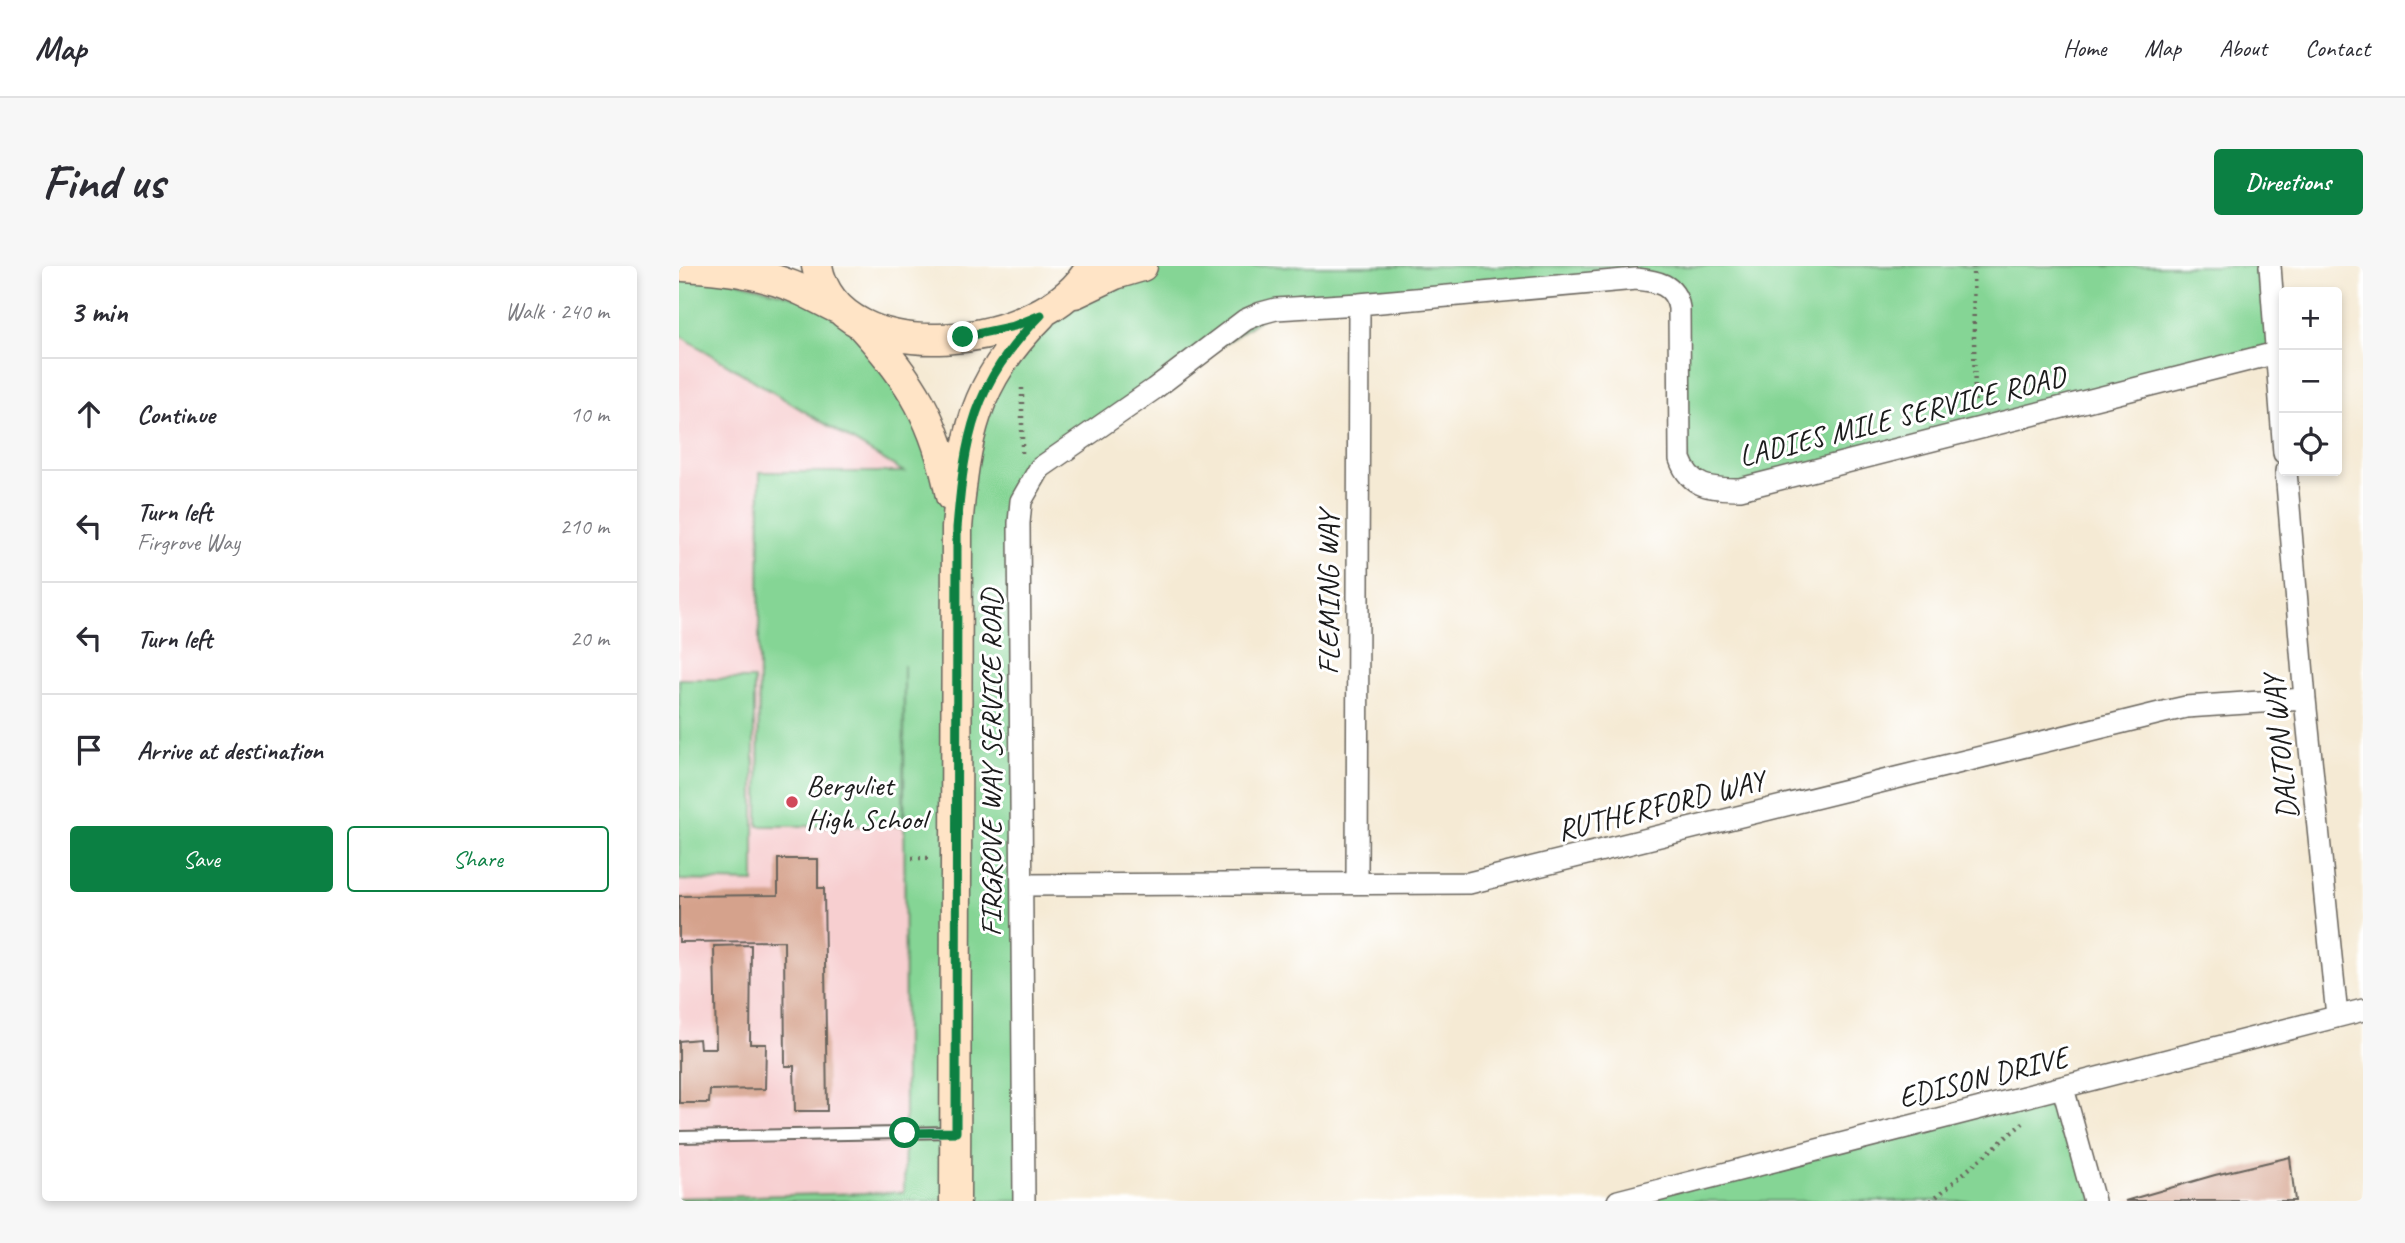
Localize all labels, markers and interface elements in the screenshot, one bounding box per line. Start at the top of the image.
text: Map [35,27,86,69]
text: Home [2063,33,2106,63]
text: Map [2144,33,2181,63]
text: About [2219,33,2267,63]
text: Contact [2305,33,2370,63]
button: Directions [2214,149,2363,215]
text: Find us [42,151,164,213]
map controls [2279,287,2342,476]
button: + [2279,287,2342,350]
text: 3 min [70,293,127,331]
text: Walk · 240 m [505,297,609,326]
route end [947,321,978,352]
button: − [2279,350,2342,413]
street label: LADIES MILE SERVICE ROAD [1735,356,2072,475]
icon: ahead [70,395,108,433]
text: Continue [137,398,215,431]
text: 10 m [570,400,609,429]
button: locate [2279,413,2342,476]
text: Turn left [137,495,212,528]
street label: FLEMING WAY [1309,505,1347,675]
icon: left [70,507,108,545]
text: 210 m [560,512,609,541]
text: Firgrove Way [137,528,240,557]
street label: FIRGROVE WAY SERVICE ROAD [972,587,1010,936]
icon: left [70,619,108,657]
text: Turn left [137,622,212,655]
text: 20 m [570,624,609,653]
street label: DALTON WAY [2253,669,2306,821]
icon: arrive [70,731,108,769]
text: Arrive at destination [137,734,323,767]
street label: RUTHERFORD WAY [1553,760,1772,849]
place label: Bergvliet High School [806,766,931,838]
marker: Bergvliet High School [784,794,800,810]
button: Save [70,826,333,892]
button: Share [347,826,609,892]
street label: EDISON DRIVE [1894,1037,2075,1116]
route start [889,1117,920,1148]

